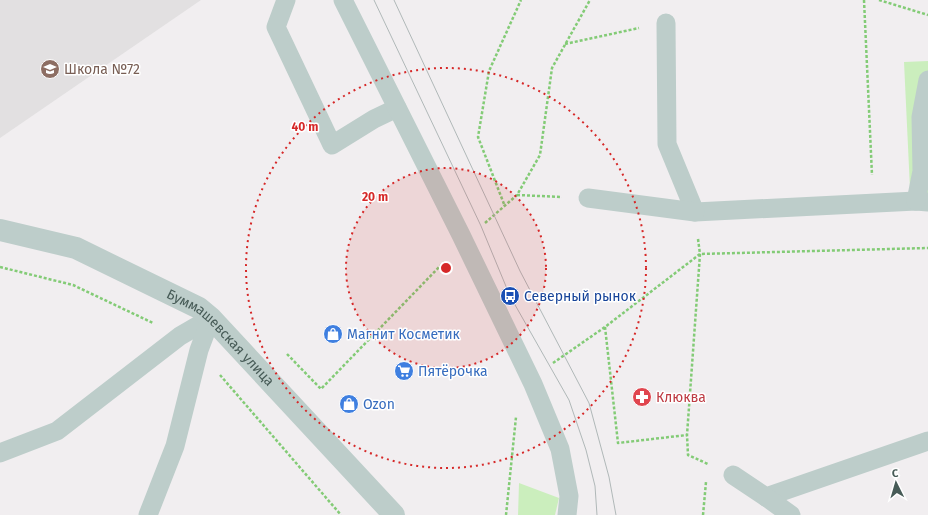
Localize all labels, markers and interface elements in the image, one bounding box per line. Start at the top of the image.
school or university icon: Школа №72 [39,58,61,80]
place label: Школа №72 [64,61,140,78]
text: 40 m [292,120,318,134]
text: 20 m [362,190,388,204]
centre of rings [439,261,453,275]
bus stop icon: Северный рынок [499,285,521,307]
street label: Буммашевская улица [164,286,278,390]
place label: Северный рынок [524,288,637,305]
shop icon: Магнит Косметик [322,323,344,345]
place label: Магнит Косметик [347,326,461,343]
supermarket icon: Пятёрочка [393,360,415,382]
place label: Пятёрочка [418,363,488,380]
pharmacy icon: Клюква [631,386,653,408]
place label: Клюква [656,389,706,406]
shop icon: Ozon [338,393,360,415]
place label: Ozon [363,396,395,413]
north arrow [876,463,916,503]
text: С [891,467,900,480]

